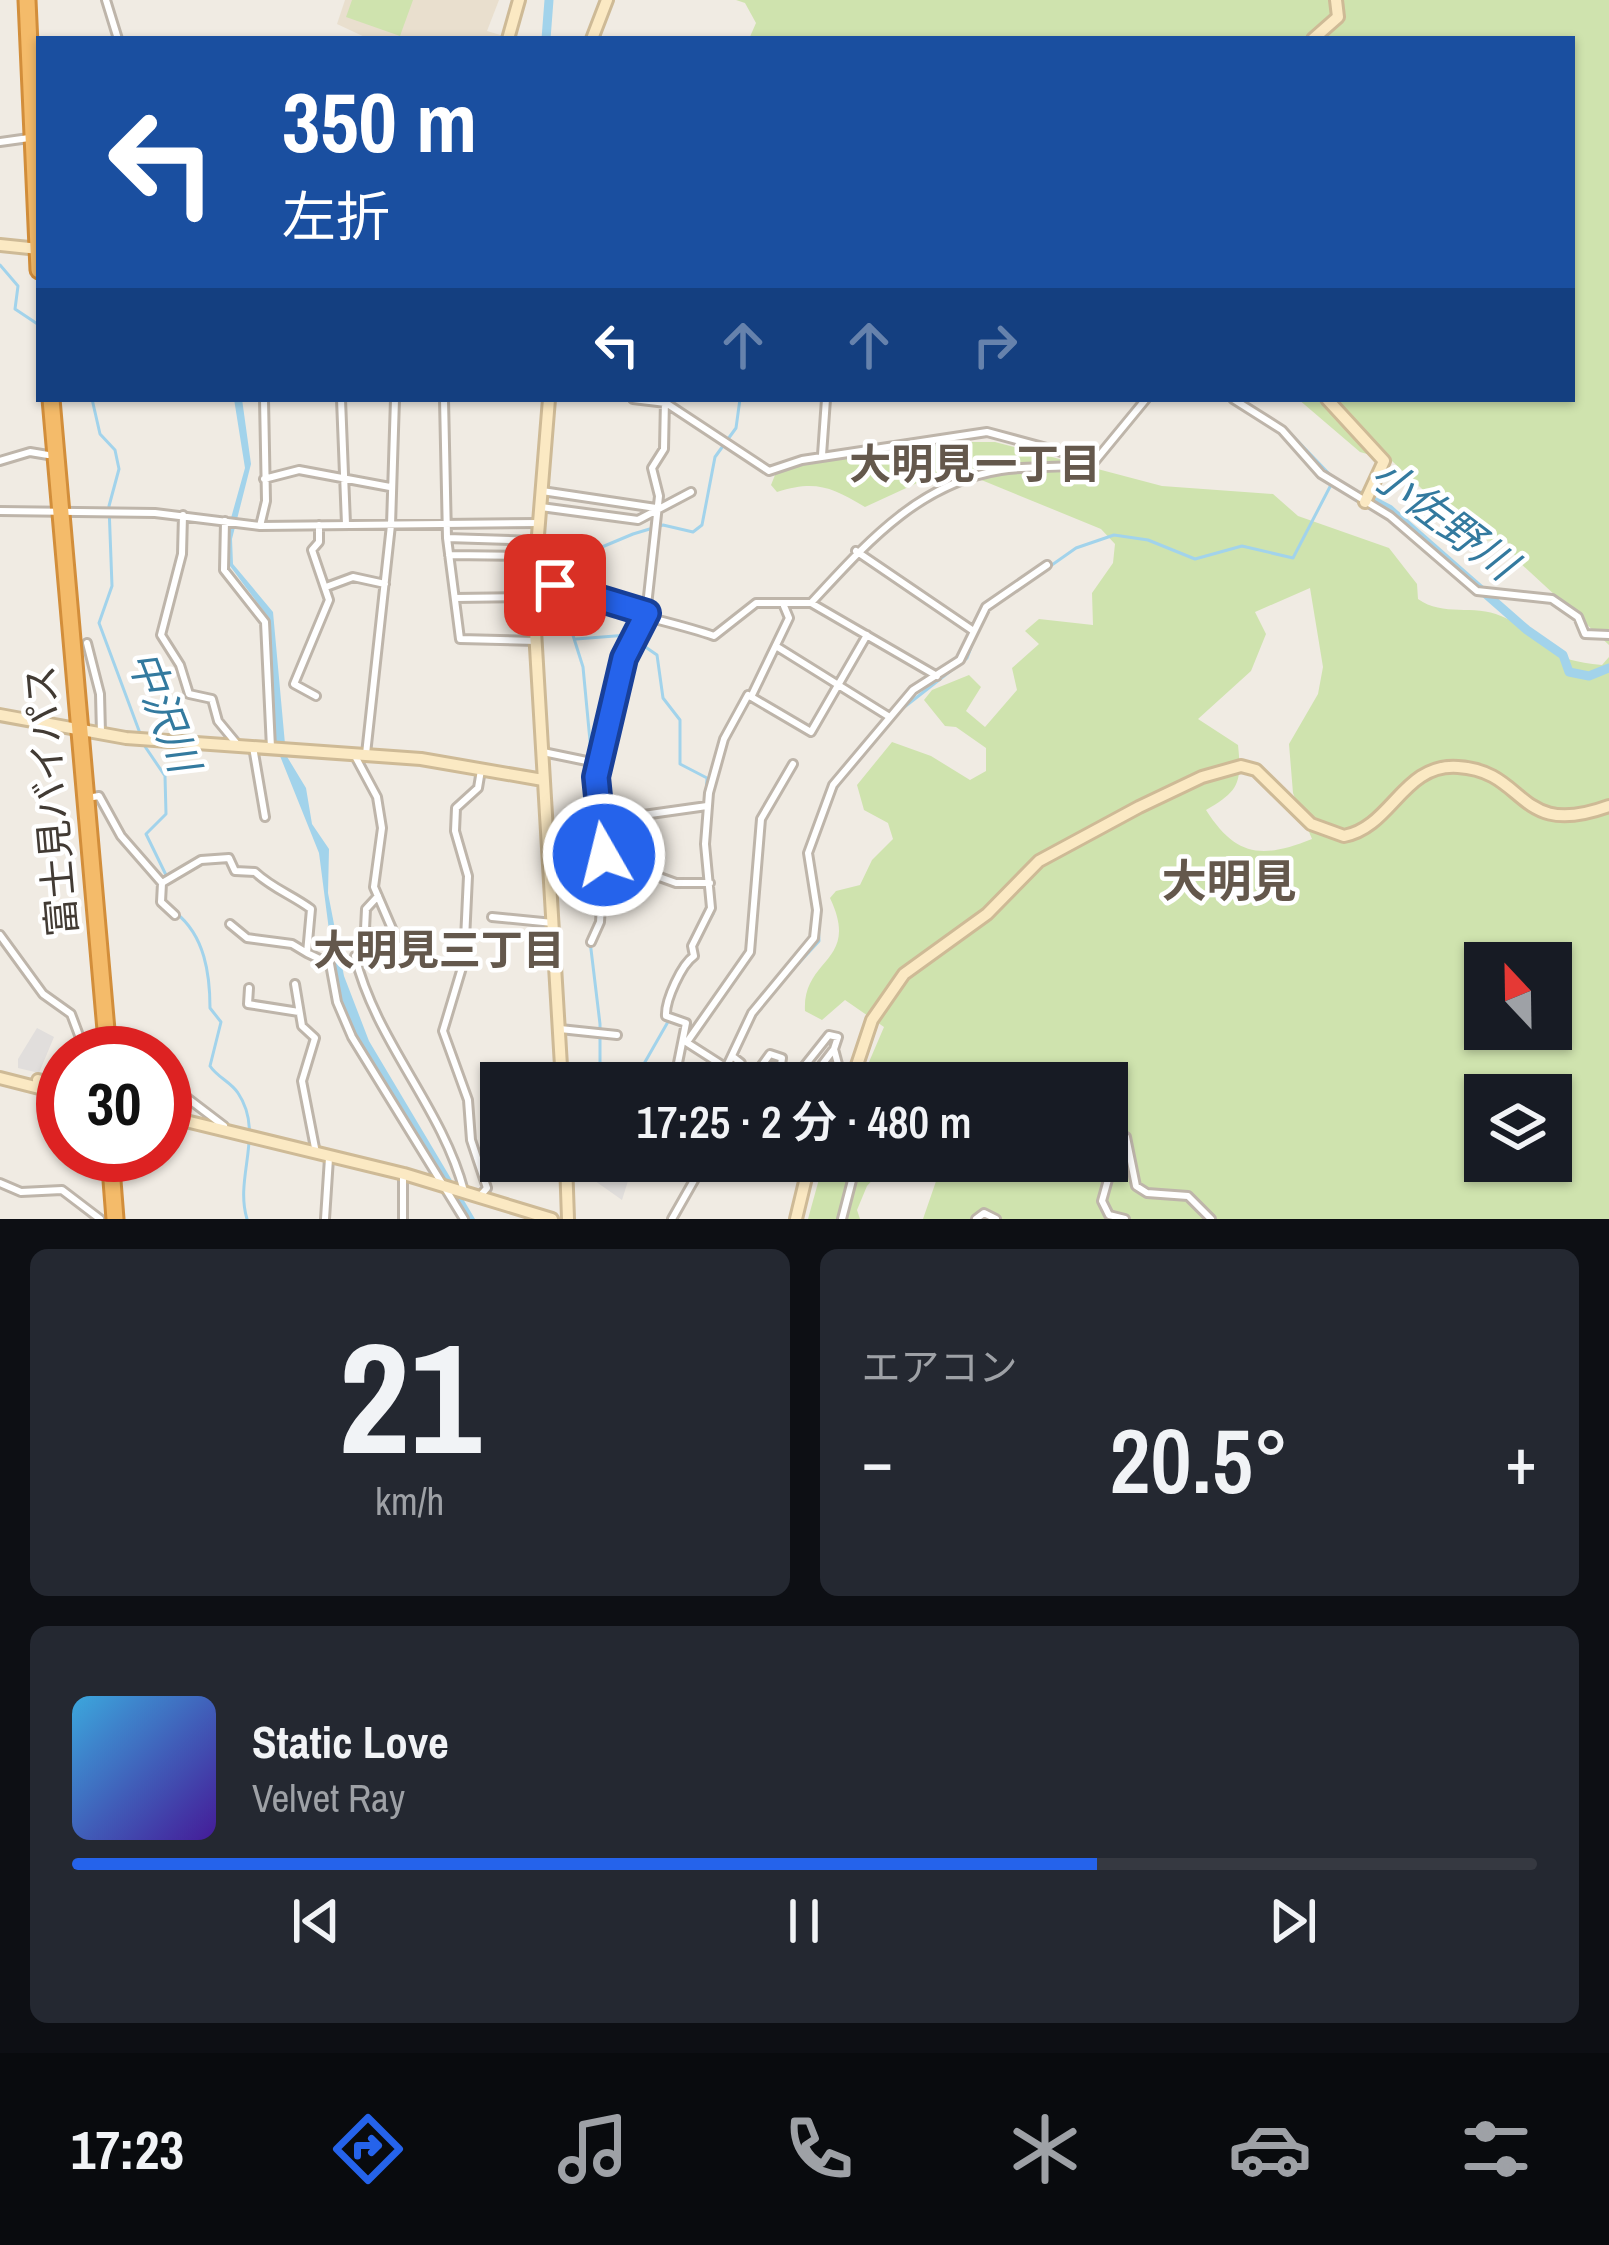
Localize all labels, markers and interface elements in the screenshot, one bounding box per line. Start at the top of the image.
text: 350 m [282,65,477,178]
icon: left [84,84,240,240]
text: 左折 [282,180,390,253]
icon: left [584,312,650,378]
icon: ahead [710,312,776,378]
icon: ahead [836,312,902,378]
icon: right [962,312,1028,378]
district label: 大明見一丁目 [849,436,1101,492]
water label: 小佐野川 [1360,446,1531,594]
pin [504,534,606,636]
icon: arrive [522,552,588,618]
water label: 中沢川 [115,642,214,784]
street label: 富士見バイパス [13,663,89,939]
position arrow [541,792,667,918]
district label: 大明見 [1161,850,1297,911]
district label: 大明見三丁目 [313,922,565,978]
north arrow [1464,942,1572,1050]
map controls [1464,942,1572,1182]
speed limit sign: 30 [36,1026,192,1182]
button: layers [1464,1074,1572,1182]
text: 17:25 · 2 分 · 480 m [637,1091,971,1152]
text: 21 [339,1292,481,1502]
text: エアコン [862,1341,1018,1393]
text: 20.5° [1109,1400,1289,1521]
text: − [862,1416,893,1505]
text: + [1505,1416,1537,1505]
text: km/h [375,1475,444,1527]
text: Static Love [252,1711,449,1772]
text: Velvet Ray [252,1772,405,1824]
icon: previous [283,1888,349,1954]
icon: pause [771,1888,837,1954]
icon: next [1260,1888,1326,1954]
icon: directions [326,2107,410,2191]
icon: music [551,2107,635,2191]
icon: phone [777,2107,861,2191]
icon: climate [1003,2107,1087,2191]
icon: car [1228,2107,1312,2191]
icon: filters [1454,2107,1538,2191]
text: 17:23 [71,2113,184,2186]

